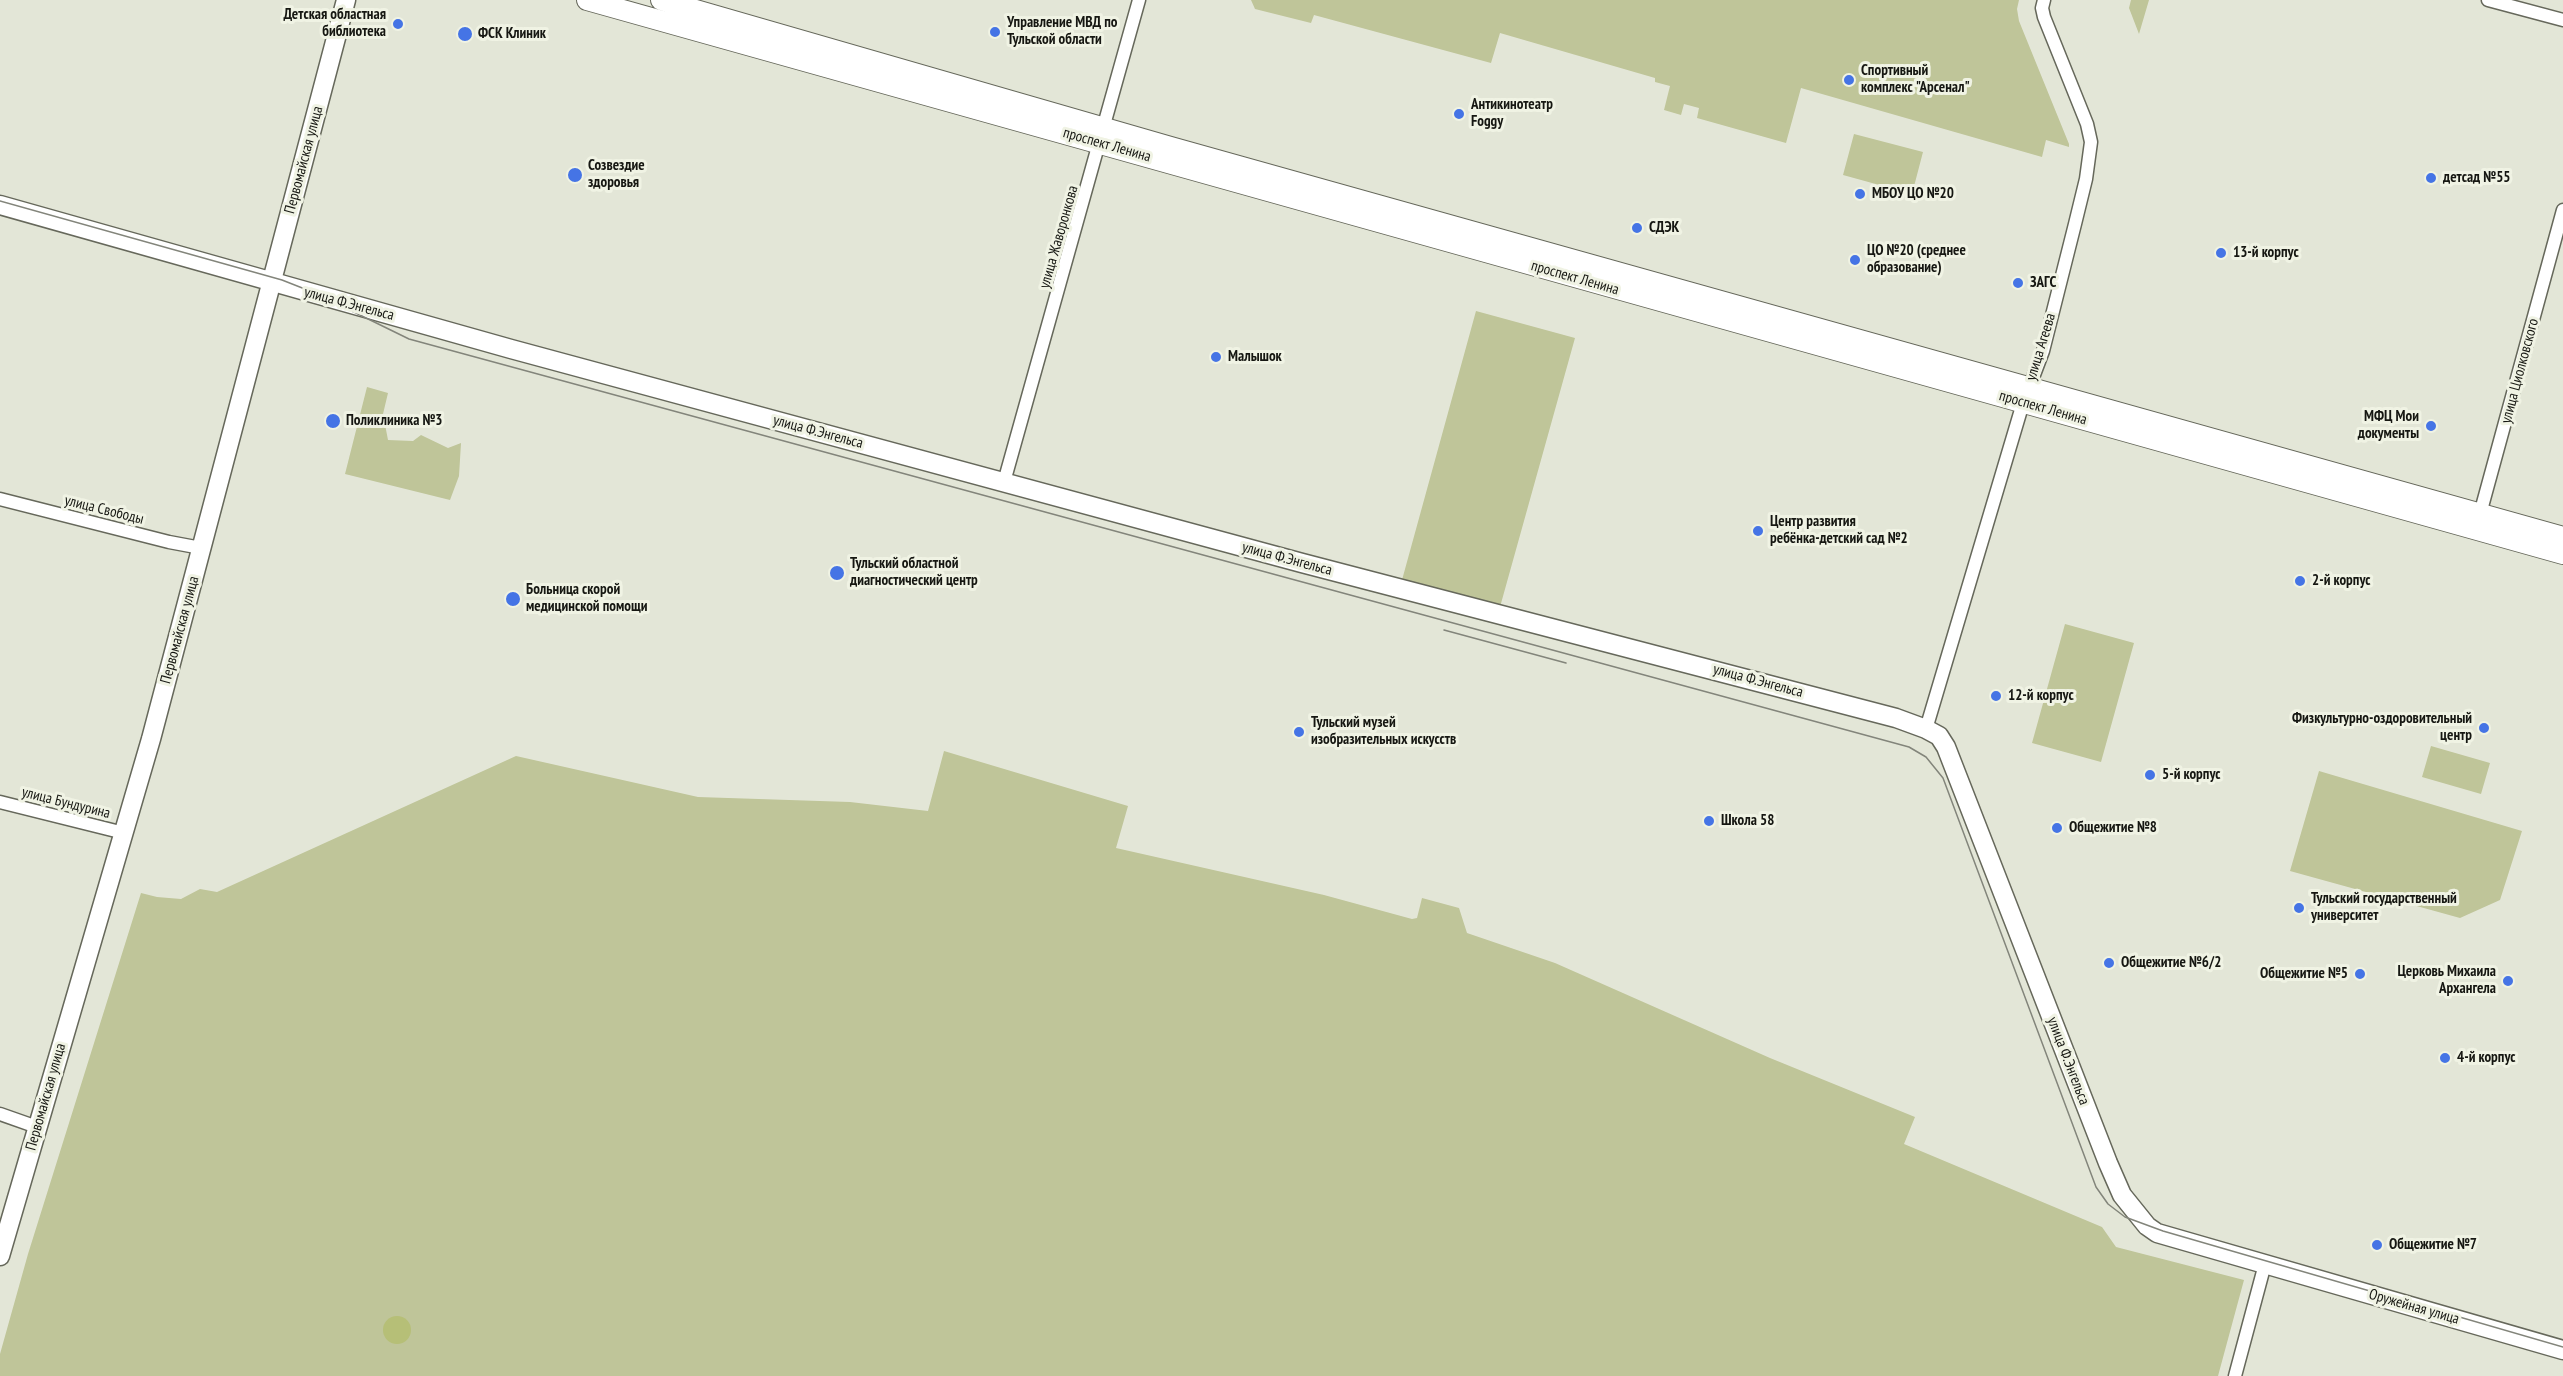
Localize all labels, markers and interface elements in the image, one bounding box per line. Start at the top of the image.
place label: Детская областная библиотека [283,6,386,41]
place label: Управление МВД по Тульской области [1007,14,1118,49]
marker: Детская областная библиотека [391,17,405,31]
marker: ФСК Клиник [456,25,474,43]
place label: ФСК Клиник [478,25,546,43]
marker: Управление МВД по Тульской области [988,25,1002,39]
place label: Спортивный комплекс "Арсенал" [1861,62,1970,97]
marker: Спортивный комплекс "Арсенал" [1842,73,1856,87]
place label: Антикинотеатр Foggy [1471,96,1553,131]
street label: Первомайская улица [281,104,327,216]
marker: Антикинотеатр Foggy [1452,107,1466,121]
street label: проспект Ленина [1061,124,1153,166]
place label: Созвездие здоровья [588,157,645,192]
marker: Созвездие здоровья [566,166,584,184]
place label: детсад №55 [2443,169,2511,187]
marker: детсад №55 [2424,171,2438,185]
street label: улица Жаворонкова [1036,184,1082,290]
place label: МБОУ ЦО №20 [1872,185,1954,203]
marker: МБОУ ЦО №20 [1853,187,1867,201]
place label: СДЭК [1649,219,1679,237]
marker: СДЭК [1630,221,1644,235]
place label: ЦО №20 (среднее образование) [1867,242,1966,277]
place label: 13-й корпус [2233,244,2299,262]
marker: 13-й корпус [2214,246,2228,260]
marker: ЦО №20 (среднее образование) [1848,253,1862,267]
street label: проспект Ленина [1529,257,1621,299]
place label: ЗАГС [2030,274,2056,292]
marker: ЗАГС [2011,276,2025,290]
street label: улица Ф.Энгельса [302,283,396,325]
street label: улица Агеева [2022,311,2060,383]
street label: улица Циолковского [2497,317,2543,425]
place label: Малышок [1228,348,1282,366]
marker: Малышок [1209,350,1223,364]
street label: проспект Ленина [1997,387,2089,429]
place label: МФЦ Мои документы [2358,408,2419,443]
street label: улица Ф.Энгельса [771,411,865,453]
marker: Поликлиника №3 [324,412,342,430]
place label: Поликлиника №3 [346,412,443,430]
marker: МФЦ Мои документы [2424,419,2438,433]
street label: улица Свободы [63,491,145,529]
place label: Центр развития ребёнка-детский сад №2 [1770,513,1908,548]
marker: Центр развития ребёнка-детский сад №2 [1751,524,1765,538]
street label: улица Ф.Энгельса [1240,538,1334,580]
place label: Тульский областной диагностический центр [850,555,978,590]
marker: Тульский областной диагностический центр [828,564,846,582]
place label: 2-й корпус [2312,572,2371,590]
street label: Первомайская улица [157,574,203,686]
marker: 2-й корпус [2293,574,2307,588]
place label: Больница скорой медицинской помощи [526,581,647,616]
marker: Больница скорой медицинской помощи [504,590,522,608]
street label: улица Ф.Энгельса [1711,660,1805,702]
place label: 12-й корпус [2008,687,2074,705]
marker: 12-й корпус [1989,689,2003,703]
place label: Физкультурно-оздоровительный центр [2292,710,2472,745]
place label: Тульский музей изобразительных искусств [1311,714,1456,749]
marker: Физкультурно-оздоровительный центр [2477,721,2491,735]
marker: Тульский музей изобразительных искусств [1292,725,1306,739]
place label: 5-й корпус [2162,766,2221,784]
marker: 5-й корпус [2143,768,2157,782]
street label: улица Бундурина [20,783,112,823]
place label: Школа 58 [1721,812,1774,830]
marker: Школа 58 [1702,814,1716,828]
place label: Общежитие №8 [2069,819,2157,837]
marker: Общежитие №8 [2050,821,2064,835]
place label: Тульский государственный университет [2311,890,2457,925]
marker: Тульский государственный университет [2292,901,2306,915]
place label: Общежитие №6/2 [2121,954,2221,972]
marker: Общежитие №6/2 [2102,956,2116,970]
place label: Церковь Михаила Архангела [2398,963,2496,998]
place label: Общежитие №5 [2260,965,2348,983]
marker: Общежитие №5 [2353,967,2367,981]
marker: Церковь Михаила Архангела [2501,974,2515,988]
street label: улица Ф.Энгельса [2043,1015,2093,1107]
street label: Первомайская улица [22,1041,70,1153]
place label: 4-й корпус [2457,1049,2516,1067]
marker: 4-й корпус [2438,1051,2452,1065]
place label: Общежитие №7 [2389,1236,2477,1254]
marker: Общежитие №7 [2370,1238,2384,1252]
street label: Оружейная улица [2367,1285,2461,1329]

